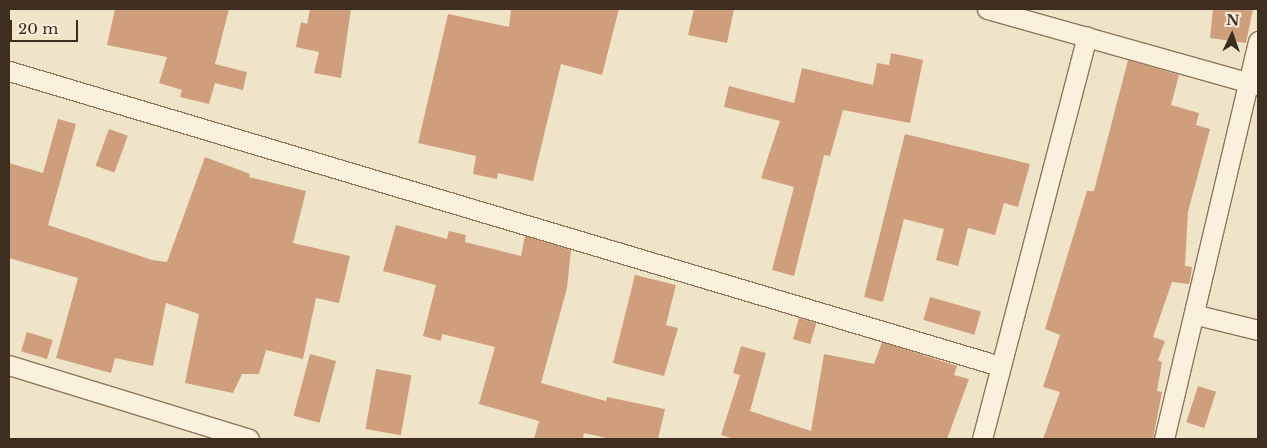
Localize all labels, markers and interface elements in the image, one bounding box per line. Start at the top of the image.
scale bar [12,10,80,42]
north arrow [1207,10,1257,60]
text: N [1226,11,1240,29]
text: 20 m [18,19,58,38]

